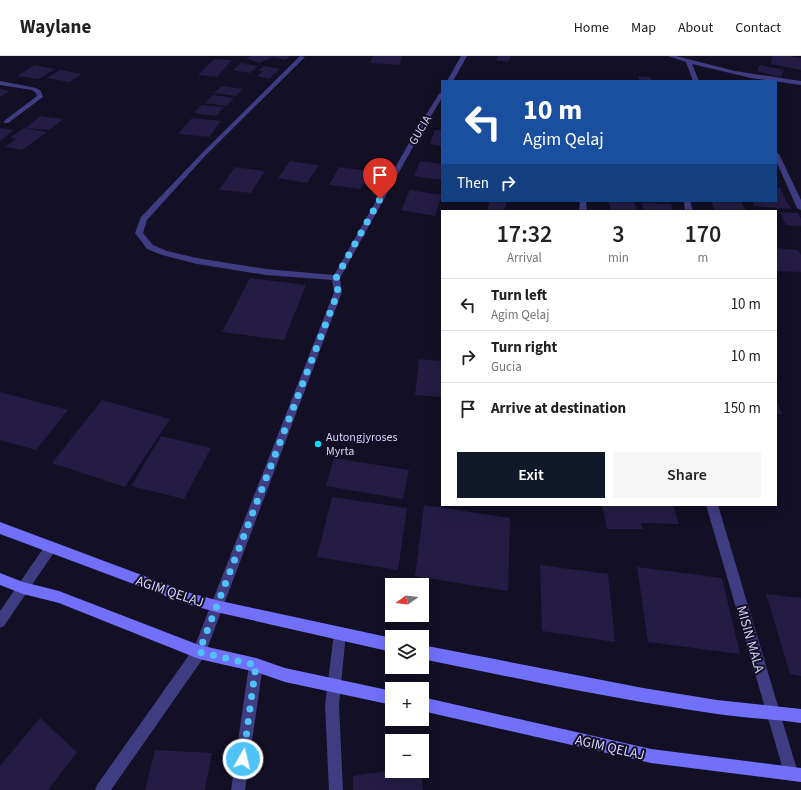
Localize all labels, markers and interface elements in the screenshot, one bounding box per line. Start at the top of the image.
text: Waylane [20,14,91,41]
text: Home [574,18,609,38]
text: Map [631,18,656,38]
text: About [678,18,713,38]
text: Contact [735,18,781,38]
text: 10 m [523,90,582,130]
icon: left [457,96,509,148]
street label: GUCIA [405,112,436,148]
text: Agim Qelaj [523,127,604,152]
pin [363,158,397,199]
icon: arrive [369,164,391,186]
icon: right [497,172,519,194]
text: Then [457,173,489,194]
text: 17:32 [497,217,552,252]
text: 3 [612,217,625,252]
text: 170 [685,217,721,252]
text: Arrival [507,249,542,267]
text: min [608,249,629,267]
text: m [698,249,708,267]
text: Turn left [491,285,547,306]
icon: left [457,294,479,316]
text: 10 m [731,294,761,315]
text: Agim Qelaj [491,306,549,324]
text: Turn right [491,337,557,358]
icon: right [457,346,479,368]
text: 10 m [731,346,761,367]
text: Gucia [491,358,522,376]
icon: arrive [457,398,479,420]
text: Arrive at destination [491,398,626,419]
text: 150 m [723,398,761,419]
place label: Autongjyroses Myrta [326,429,398,460]
marker: Autongjyroses Myrta [313,439,323,449]
button: Exit [457,452,605,498]
button: Share [613,452,761,498]
street label: AGIM QELAJ [133,571,206,613]
north arrow [385,578,429,622]
map controls [385,578,429,778]
street label: MISIN MALA [731,603,769,676]
button: layers [385,630,429,674]
button: + [385,682,429,726]
street label: AGIM QELAJ [573,730,646,766]
button: − [385,734,429,778]
position arrow [222,738,264,780]

